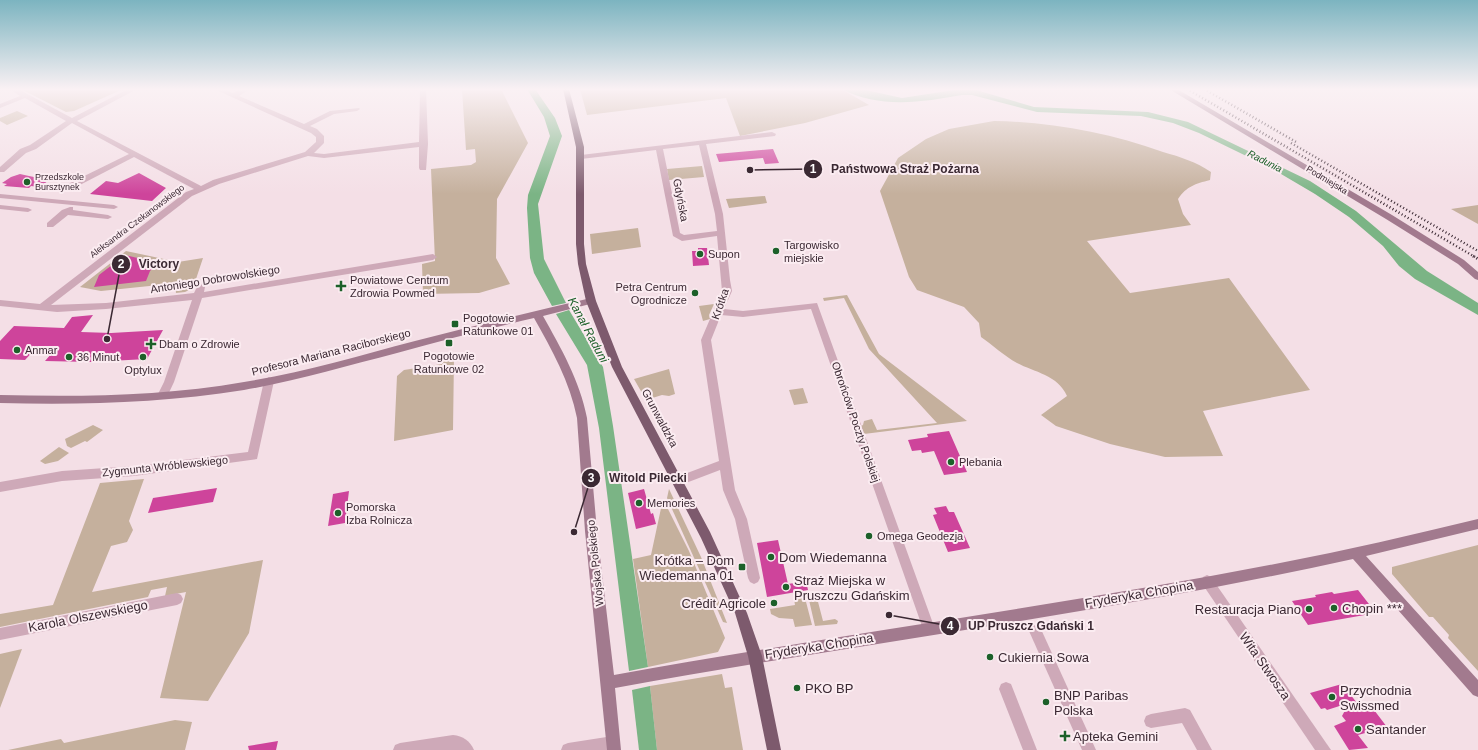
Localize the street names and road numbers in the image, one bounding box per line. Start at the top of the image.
street label: Podmiejska [1304,164,1350,196]
street label: Gdyńska [671,178,691,223]
street label: Aleksandra Czekanowskiego [88,182,186,260]
street label: Antoniego Dobrowolskiego [149,263,281,295]
street label: Krótka [709,286,731,321]
street label: Profesora Mariana Raciborskiego [250,326,412,378]
street label: Obrońców Poczty Polskiej [830,360,882,484]
street label: Grunwaldzka [640,387,681,450]
street label: Zygmunta Wróblewskiego [102,453,228,479]
street label: Wojska Polskiego [585,519,605,607]
street label: Fryderyka Chopina [1084,577,1195,611]
street label: Karola Olszewskiego [27,597,149,635]
street label: Wita Stwosza [1236,629,1294,703]
street label: Fryderyka Chopina [764,630,875,662]

